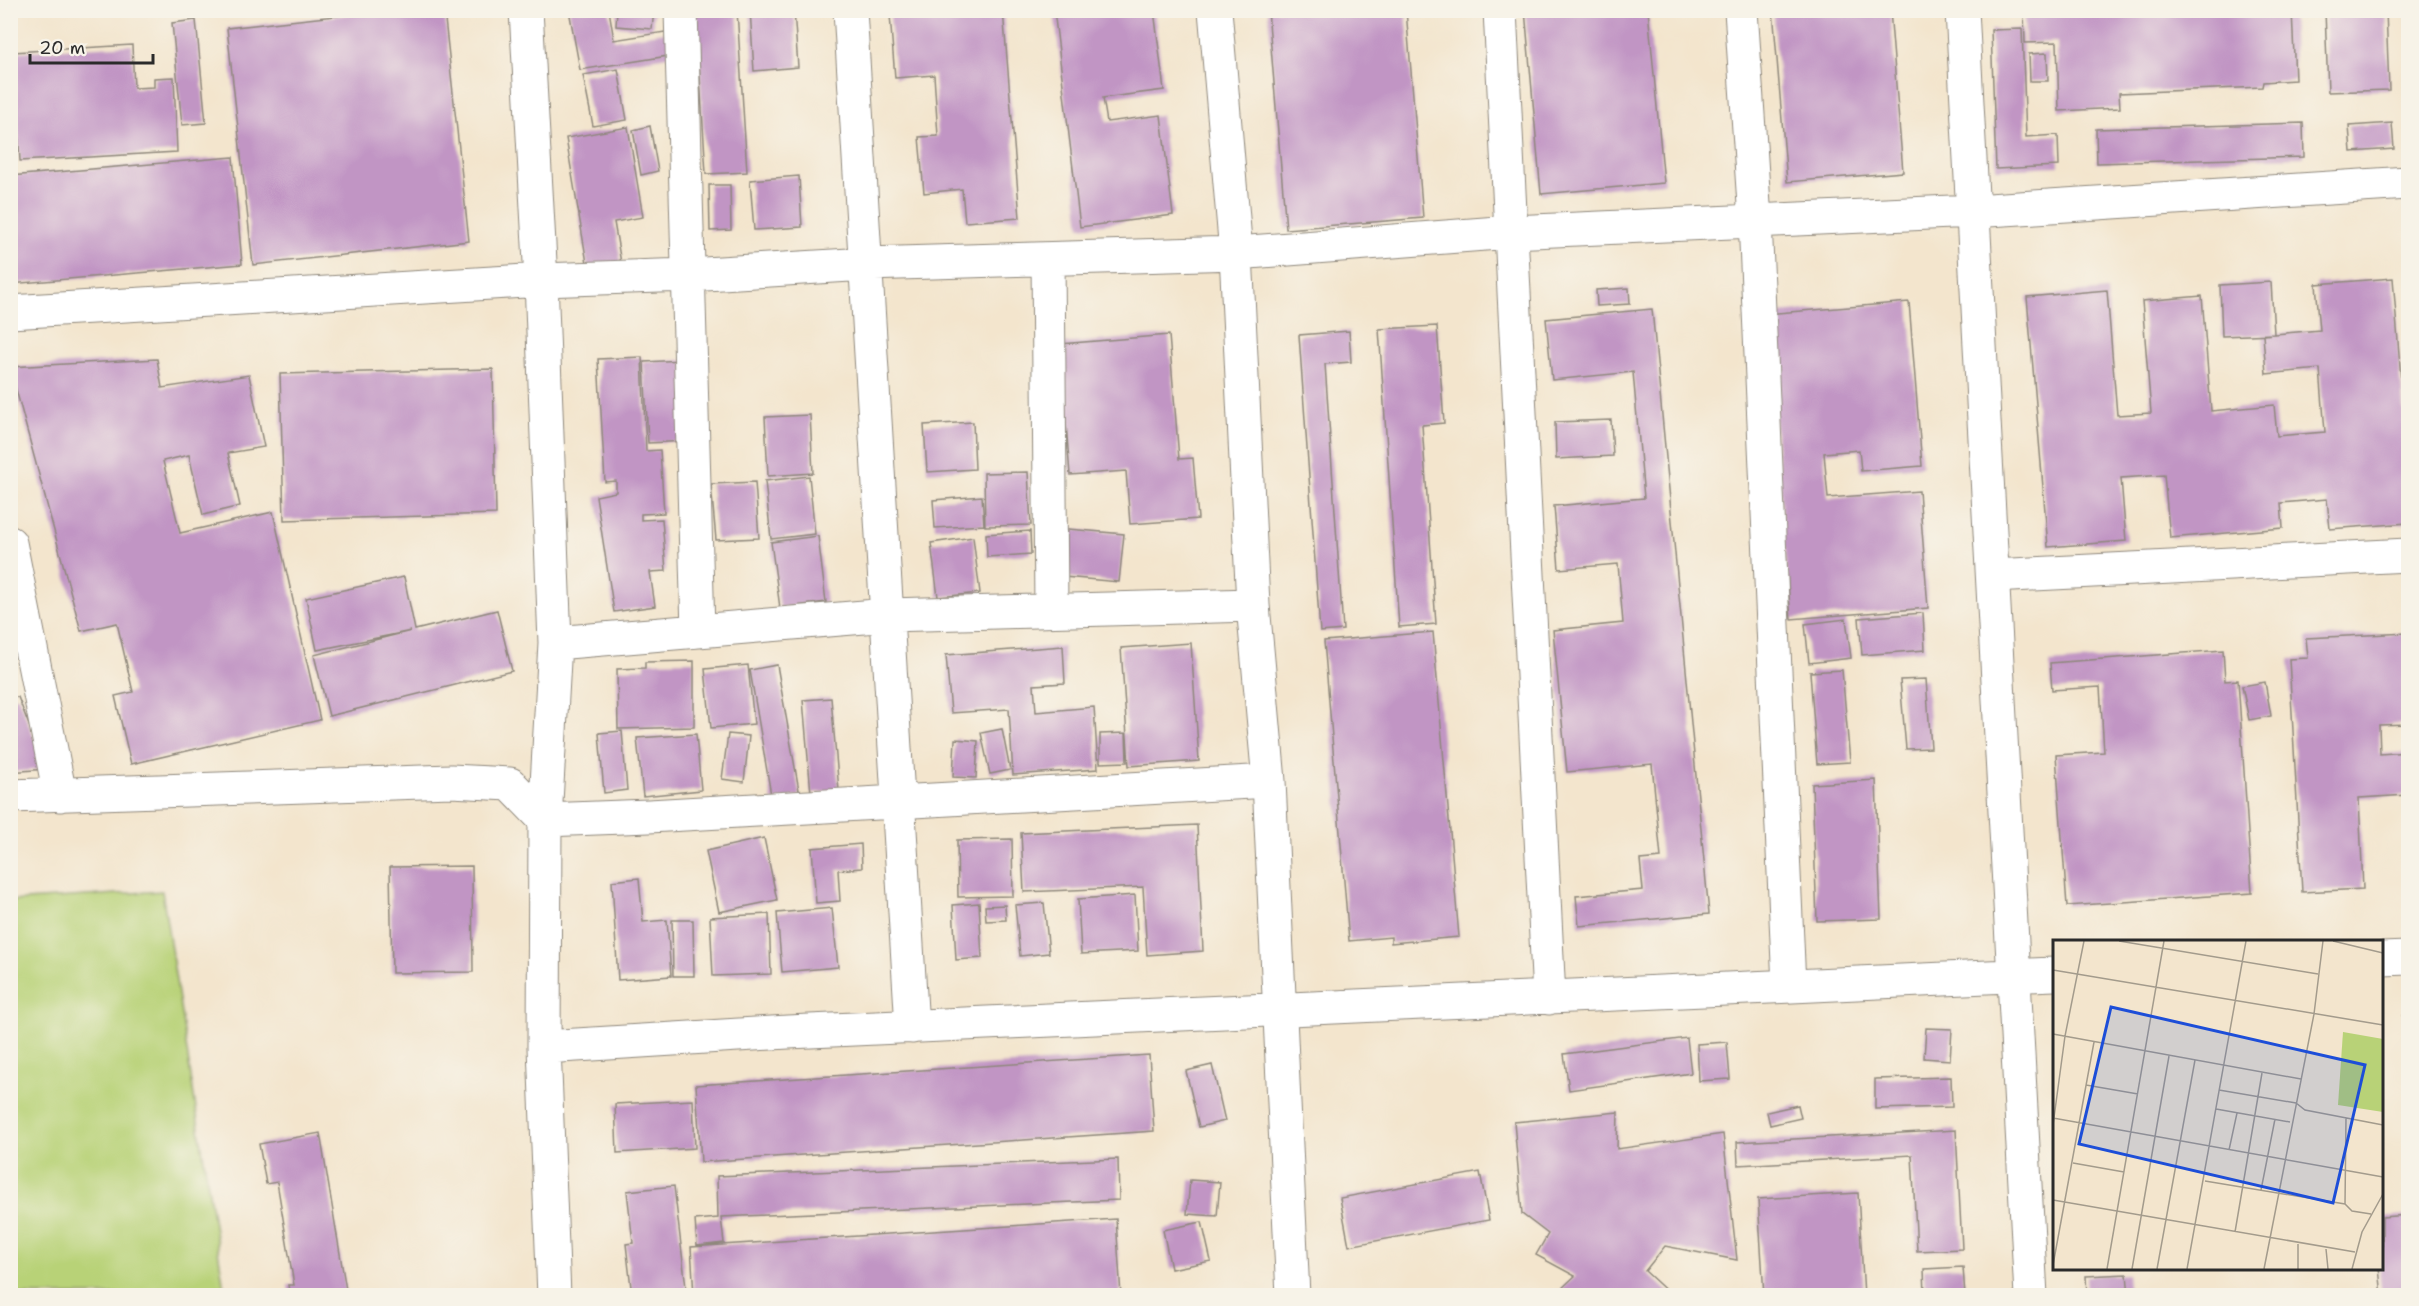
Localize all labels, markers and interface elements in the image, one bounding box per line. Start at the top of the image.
scale bar [30,27,153,65]
text: 20 m [39,36,85,60]
inset map [2053,940,2383,1270]

